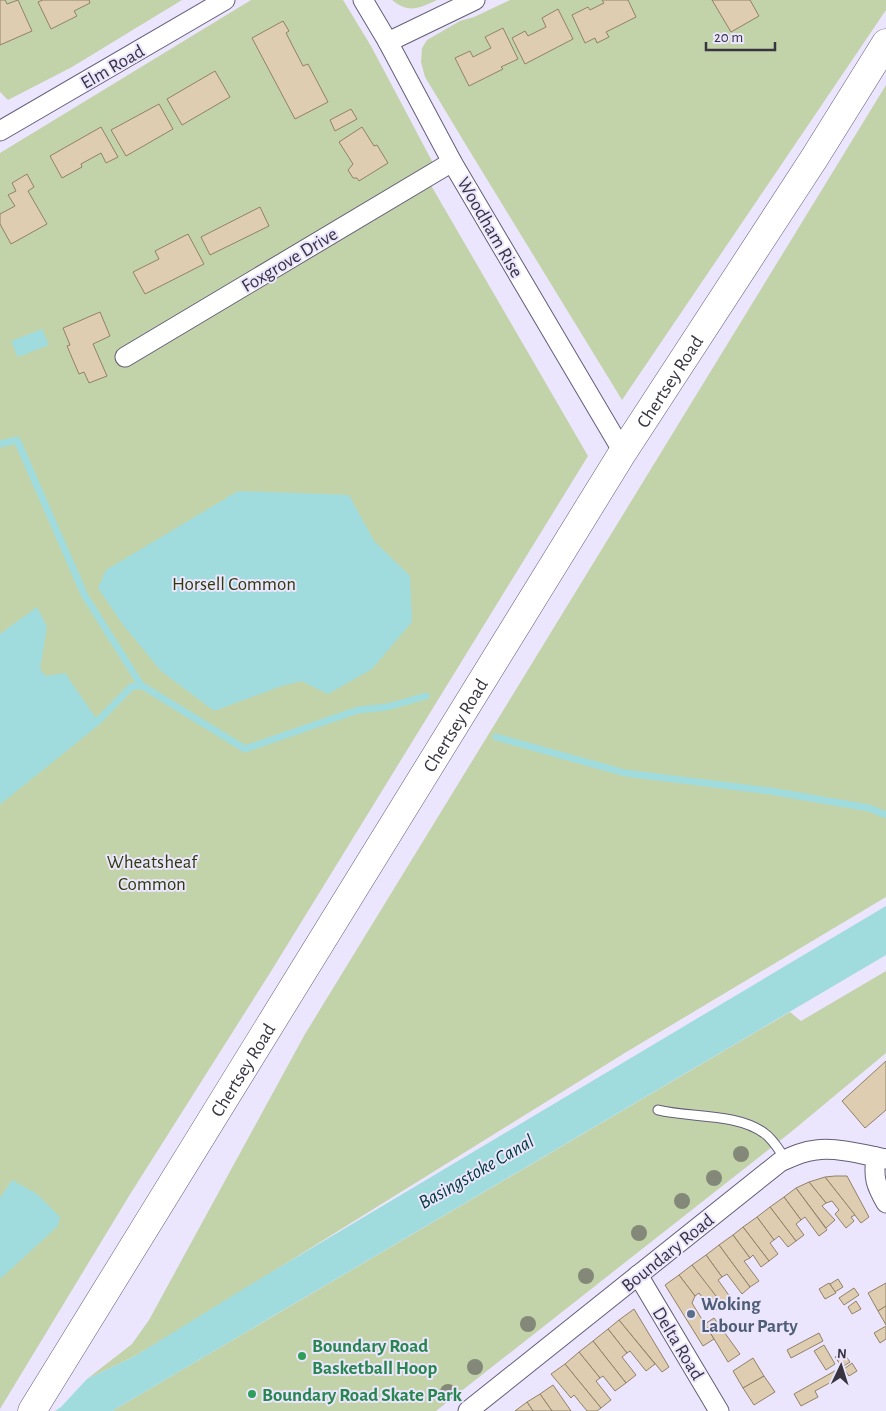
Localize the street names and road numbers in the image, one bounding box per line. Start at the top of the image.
street label: Elm Road [78,42,148,93]
street label: Woodham Rise [453,174,526,281]
street label: Foxgrove Drive [239,224,341,296]
street label: Chertsey Road [634,332,707,431]
street label: Chertsey Road [420,676,492,776]
street label: Chertsey Road [208,1020,280,1120]
street label: Boundary Road [618,1210,718,1296]
street label: Delta Road [649,1304,707,1384]

